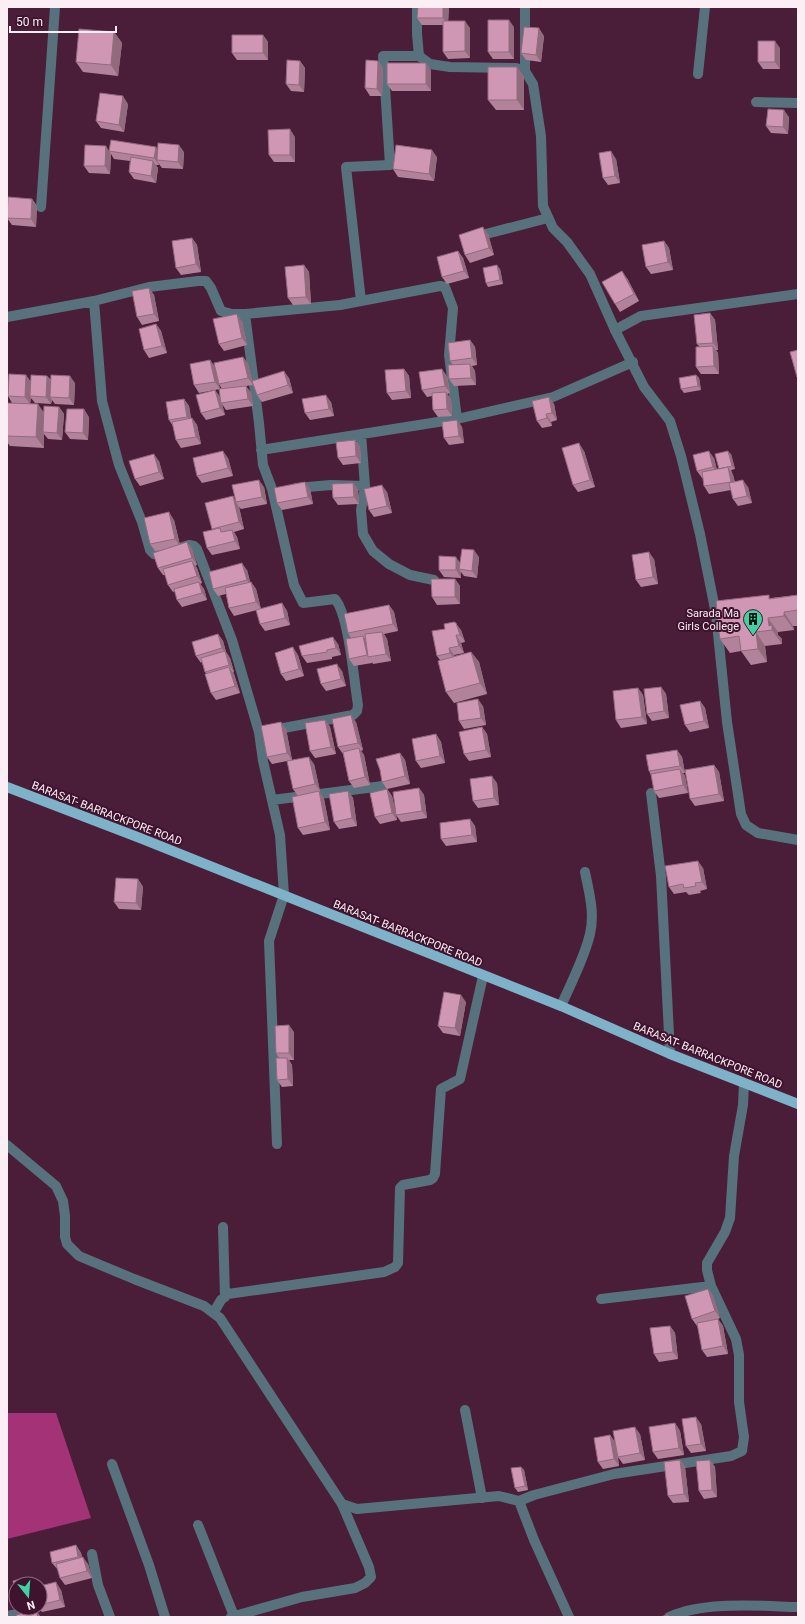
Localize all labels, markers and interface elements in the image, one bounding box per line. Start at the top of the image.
scale bar [10,8,116,34]
text: 50 m [16,15,43,29]
place label: Sarada Ma Girls College [677,607,739,633]
building icon: Sarada Ma Girls College [742,608,764,636]
street label: BARASAT- BARRACKPORE ROAD [30,779,184,848]
street label: BARASAT- BARRACKPORE ROAD [331,898,484,969]
street label: BARASAT- BARRACKPORE ROAD [631,1020,784,1091]
north arrow [8,1576,48,1616]
text: N [25,1598,36,1613]

